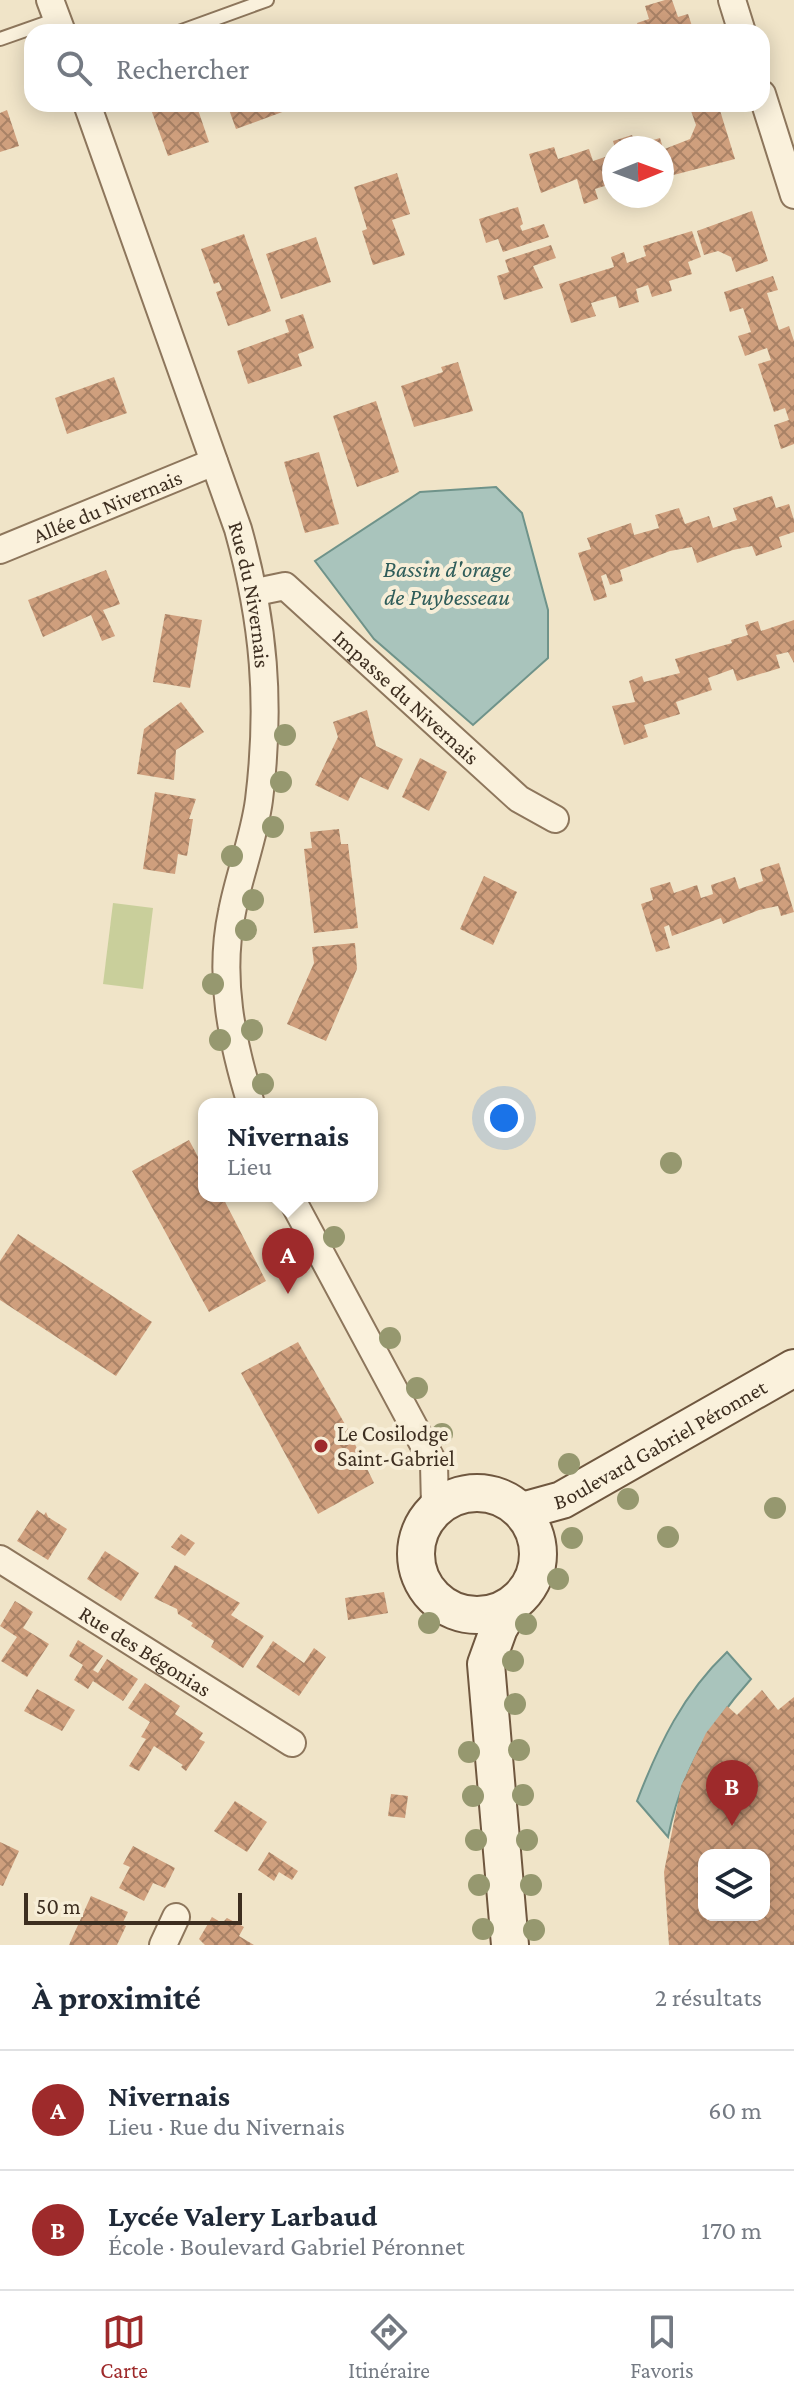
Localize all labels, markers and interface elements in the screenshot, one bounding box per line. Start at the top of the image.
search box [24,24,770,112]
icon: search [52,46,96,90]
text: Rechercher [116,52,249,85]
north arrow [602,136,674,208]
street label: Allée du Nivernais [29,465,186,548]
street label: Rue du Nivernais [223,518,275,669]
water label: Bassin d'orage de Puybesseau [383,555,511,610]
street label: Impasse du Nivernais [328,624,484,770]
popup [198,1098,378,1202]
your location [484,1098,524,1138]
text: Nivernais [227,1119,349,1152]
text: Lieu [227,1152,272,1181]
pin: A [262,1228,314,1294]
street label: Boulevard Gabriel Péronnet [551,1374,772,1515]
place label: Le Cosilodge Saint-Gabriel [337,1421,455,1471]
marker: Le Cosilodge Saint-Gabriel [312,1437,330,1455]
street label: Rue des Bégonias [75,1600,216,1702]
pin: B [706,1760,758,1826]
map controls [698,1849,770,1921]
button: layers [698,1849,770,1921]
scale bar [24,1889,242,1925]
text: 50 m [36,1894,81,1919]
text: À proximité [32,1979,201,2016]
text: 2 résultats [655,1983,762,2012]
text: Nivernais [108,2079,230,2112]
text: A [50,2096,66,2125]
text: 60 m [708,2096,762,2125]
text: Lieu · Rue du Nivernais [108,2112,345,2141]
text: Lycée Valery Larbaud [108,2199,377,2232]
text: B [50,2216,66,2245]
text: 170 m [701,2216,762,2245]
text: École · Boulevard Gabriel Péronnet [108,2232,465,2261]
tab: Carte [100,2310,148,2383]
tab: Itinéraire [348,2310,430,2383]
tab: Favoris [630,2310,694,2383]

